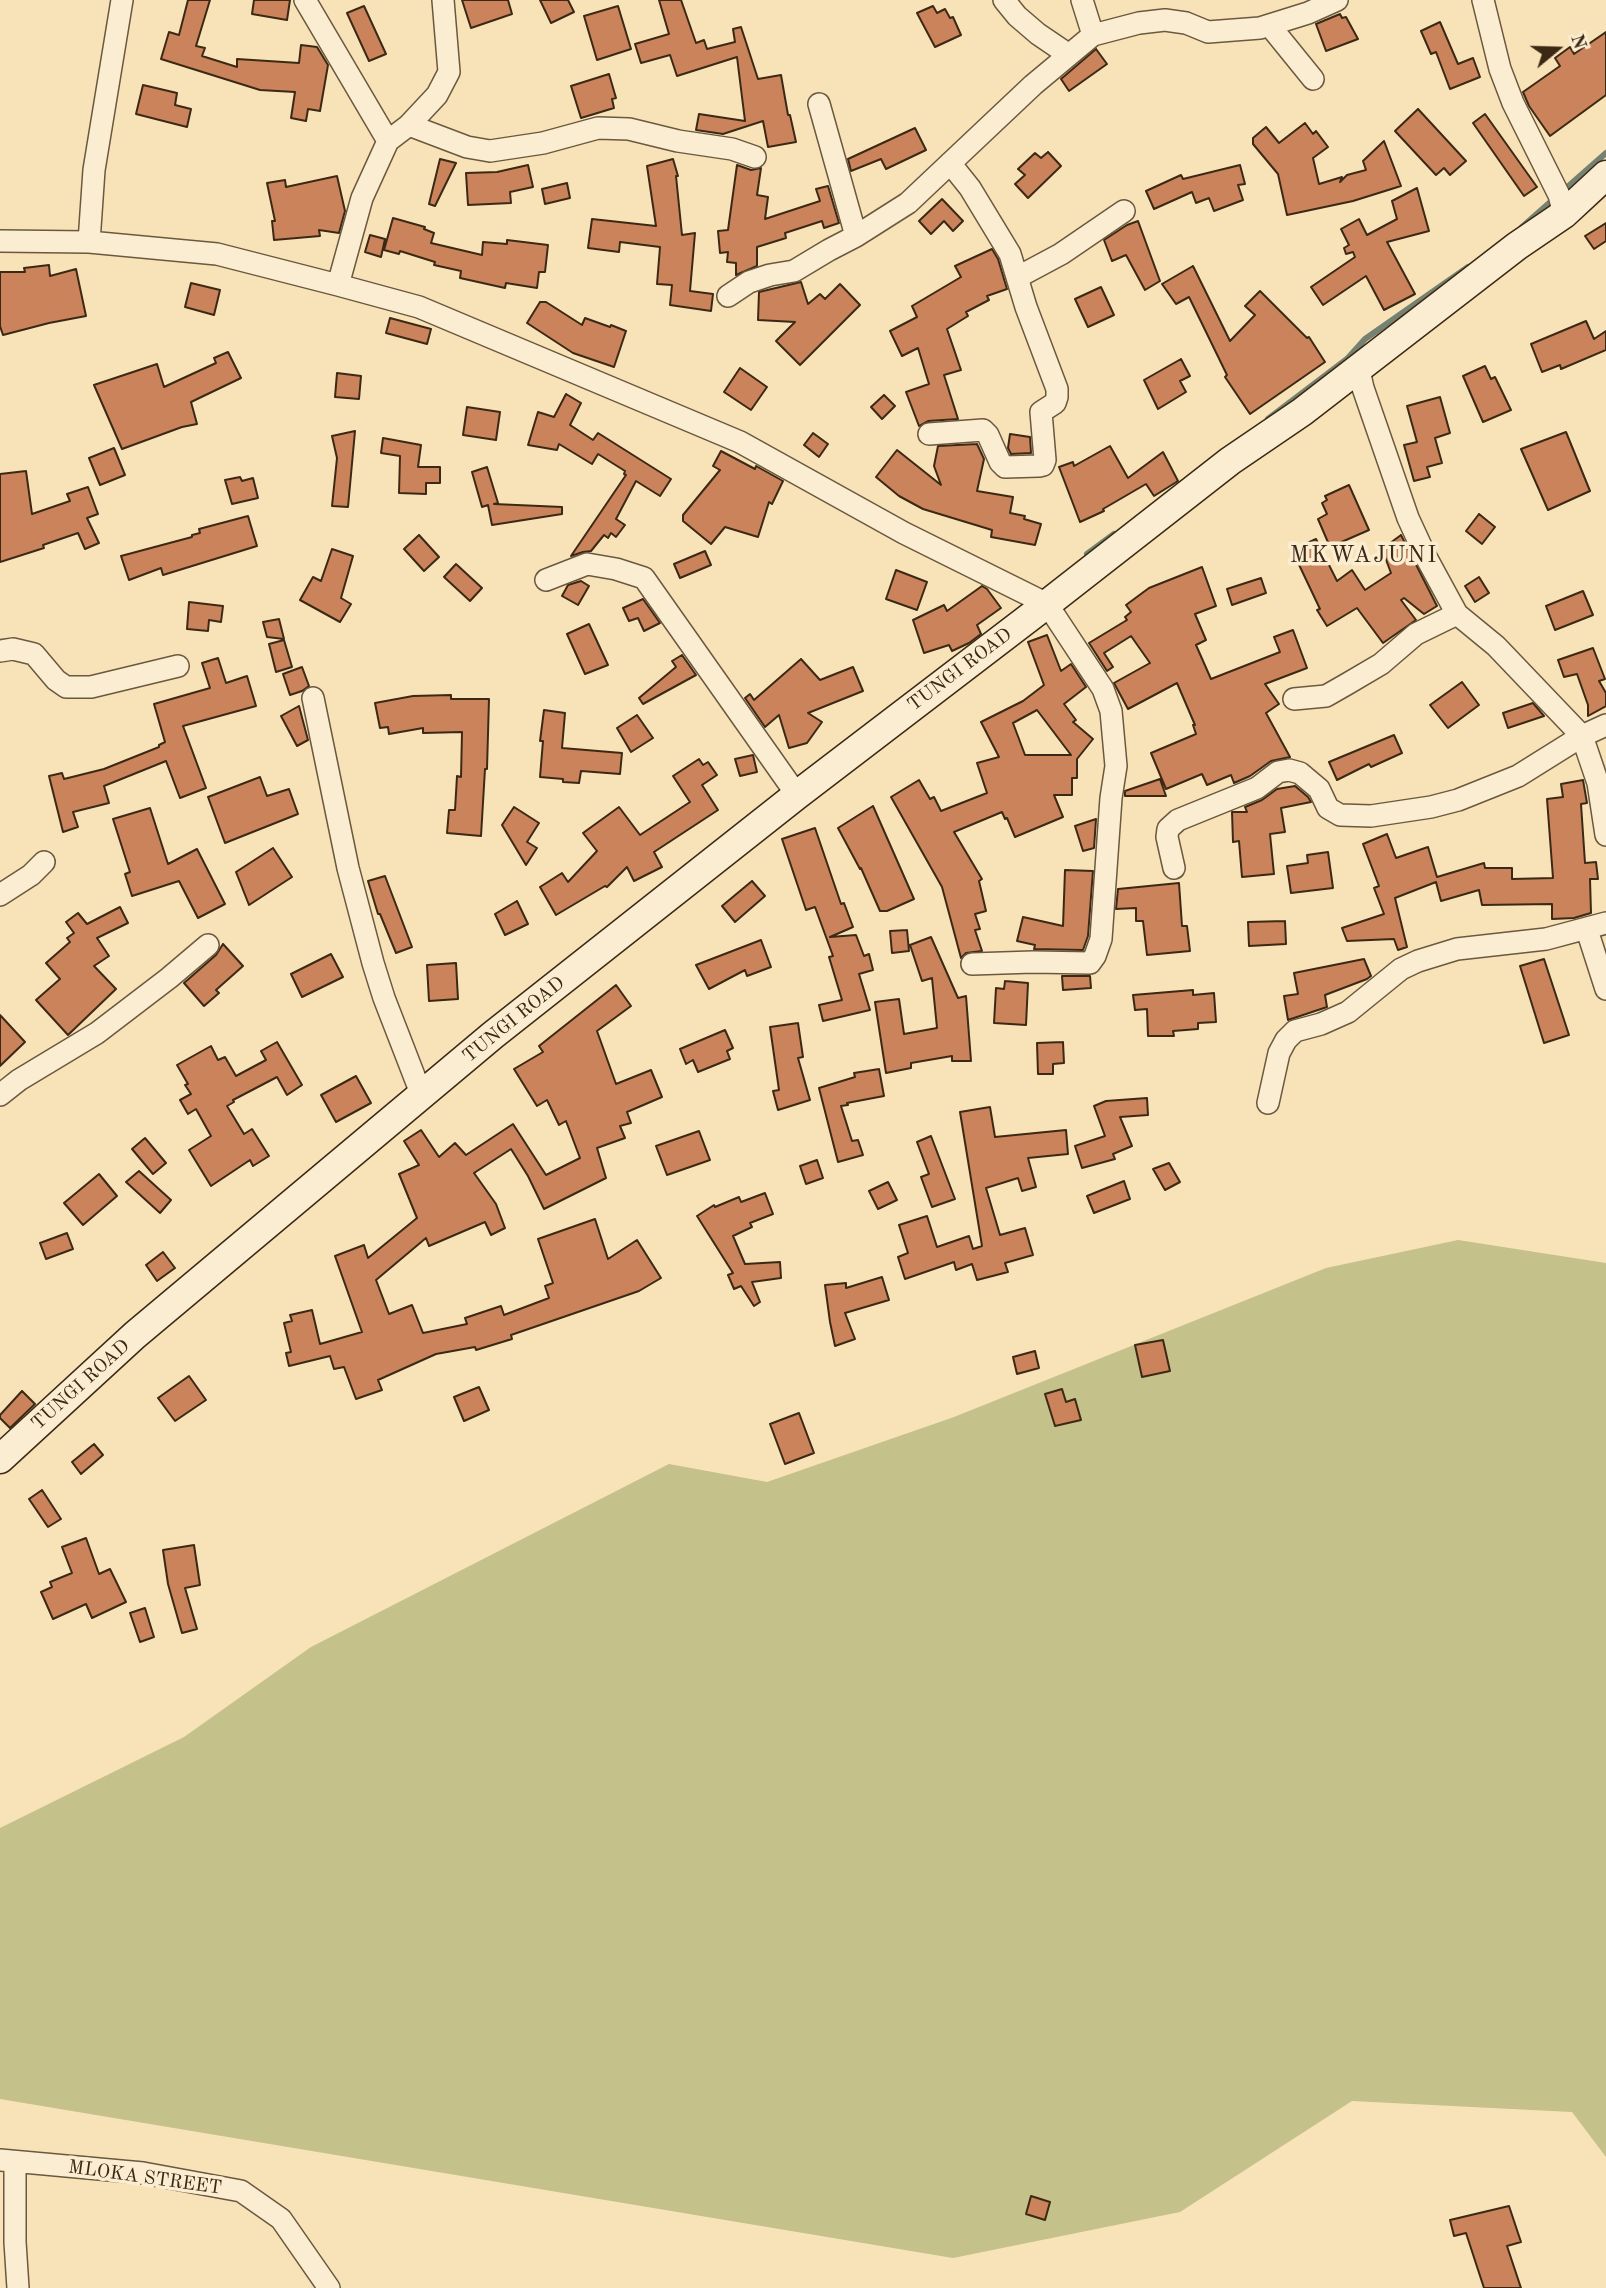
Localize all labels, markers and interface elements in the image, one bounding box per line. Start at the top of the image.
north arrow [1522,14,1592,84]
text: N [1566,32,1589,52]
district label: MKWAJUNI [1291,542,1437,570]
street label: TUNGI ROAD [903,623,1017,717]
street label: TUNGI ROAD [458,972,570,1068]
street label: TUNGI ROAD [27,1335,135,1435]
street label: MLOKA STREET [67,2156,223,2200]

